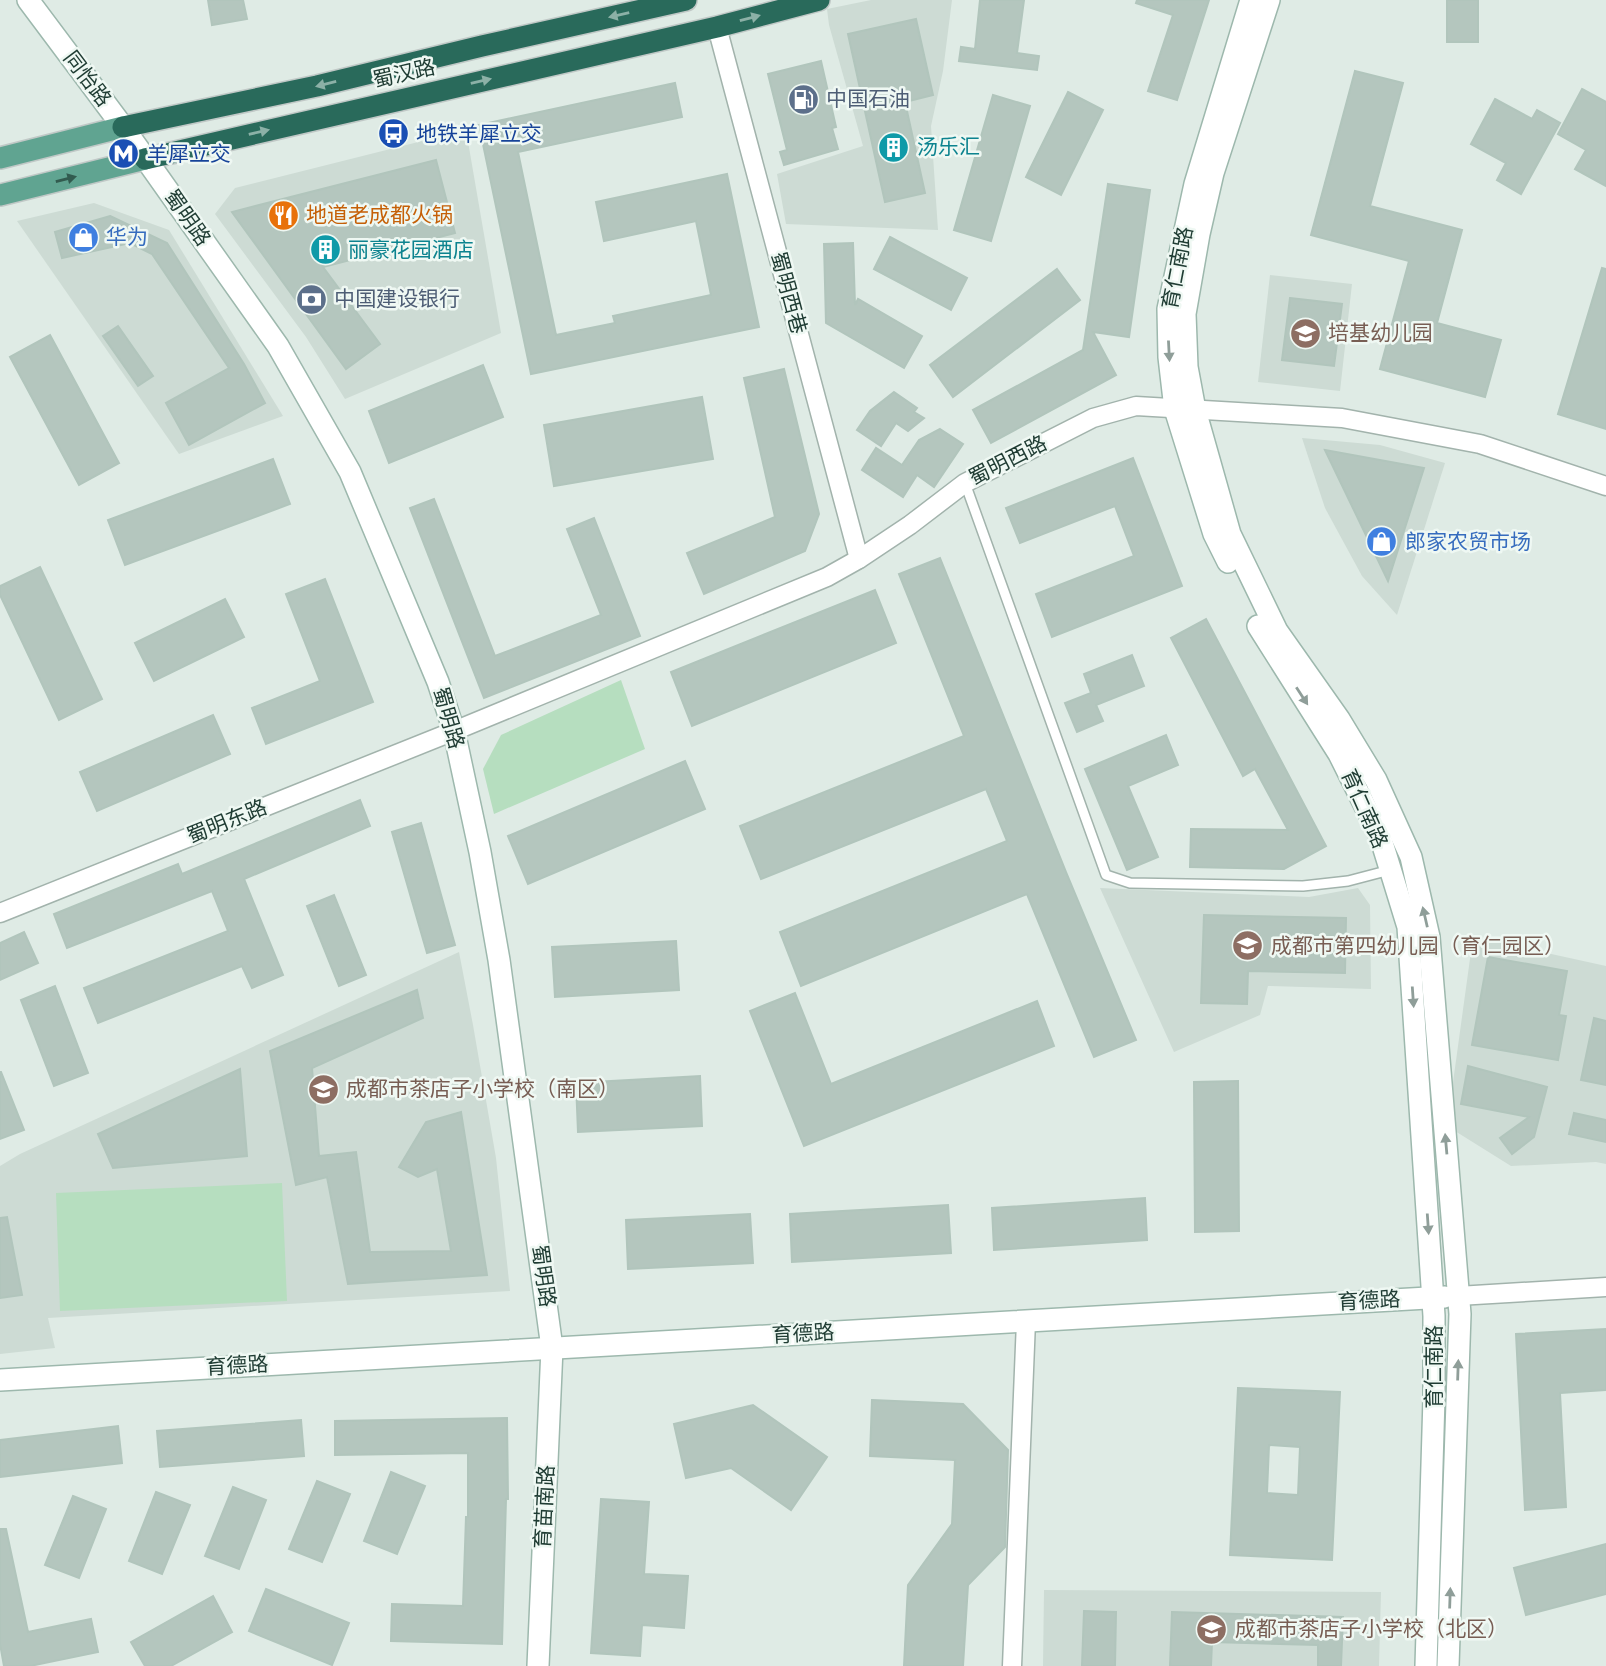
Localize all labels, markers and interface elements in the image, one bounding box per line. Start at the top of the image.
one-way arrow [608,10,630,21]
one-way arrow [739,12,761,23]
street label: 同怡路 [58,46,116,112]
street label: 蜀汉路 [370,55,438,93]
one-way arrow [470,75,492,86]
one-way arrow [315,79,337,90]
fuel station icon: 中国石油 [786,82,820,116]
place label: 中国石油 [826,87,910,112]
bus stop icon: 地铁羊犀立交 [376,117,410,151]
place label: 地铁羊犀立交 [416,122,542,147]
one-way arrow [248,127,270,138]
building icon: 汤乐汇 [877,130,911,164]
place label: 汤乐汇 [917,135,980,160]
metro station icon: 羊犀立交 [107,137,141,171]
place label: 羊犀立交 [147,142,231,167]
one-way arrow [55,173,77,184]
street label: 蜀明路 [159,185,215,251]
restaurant icon: 地道老成都火锅 [266,198,300,232]
place label: 地道老成都火锅 [306,203,453,228]
shop icon: 华为 [66,220,100,254]
street label: 育仁南路 [1158,224,1198,312]
place label: 华为 [106,225,148,250]
building icon: 丽豪花园酒店 [308,233,342,267]
place label: 丽豪花园酒店 [348,238,474,263]
street label: 蜀明西巷 [765,249,811,337]
bank icon: 中国建设银行 [294,282,328,316]
place label: 中国建设银行 [334,287,460,312]
school or university icon: 培基幼儿园 [1288,316,1322,350]
place label: 培基幼儿园 [1328,321,1433,346]
one-way arrow [1164,340,1175,362]
street label: 蜀明西路 [965,431,1051,491]
shop icon: 郎家农贸市场 [1365,525,1399,559]
place label: 郎家农贸市场 [1405,530,1531,555]
street label: 蜀明路 [427,684,469,752]
one-way arrow [1295,687,1308,706]
street label: 育仁南路 [1335,766,1393,852]
street label: 蜀明东路 [183,795,271,849]
one-way arrow [1419,906,1430,928]
school or university icon: 成都市第四幼儿园（育仁园区） [1231,929,1265,963]
place label: 成都市第四幼儿园（育仁园区） [1271,934,1565,959]
one-way arrow [1407,986,1418,1008]
school or university icon: 成都市茶店子小学校（南区） [306,1072,340,1106]
place label: 成都市茶店子小学校（南区） [346,1077,619,1102]
one-way arrow [1440,1132,1451,1154]
one-way arrow [1423,1213,1434,1235]
street label: 蜀明路 [526,1243,560,1309]
street label: 育德路 [1337,1287,1401,1315]
street label: 育德路 [771,1320,835,1348]
street label: 育仁南路 [1422,1325,1447,1409]
street label: 育德路 [205,1352,269,1380]
one-way arrow [1453,1359,1464,1381]
street label: 育苗南路 [530,1464,560,1550]
one-way arrow [1445,1587,1456,1609]
school or university icon: 成都市茶店子小学校（北区） [1195,1612,1229,1646]
place label: 成都市茶店子小学校（北区） [1235,1617,1508,1642]

